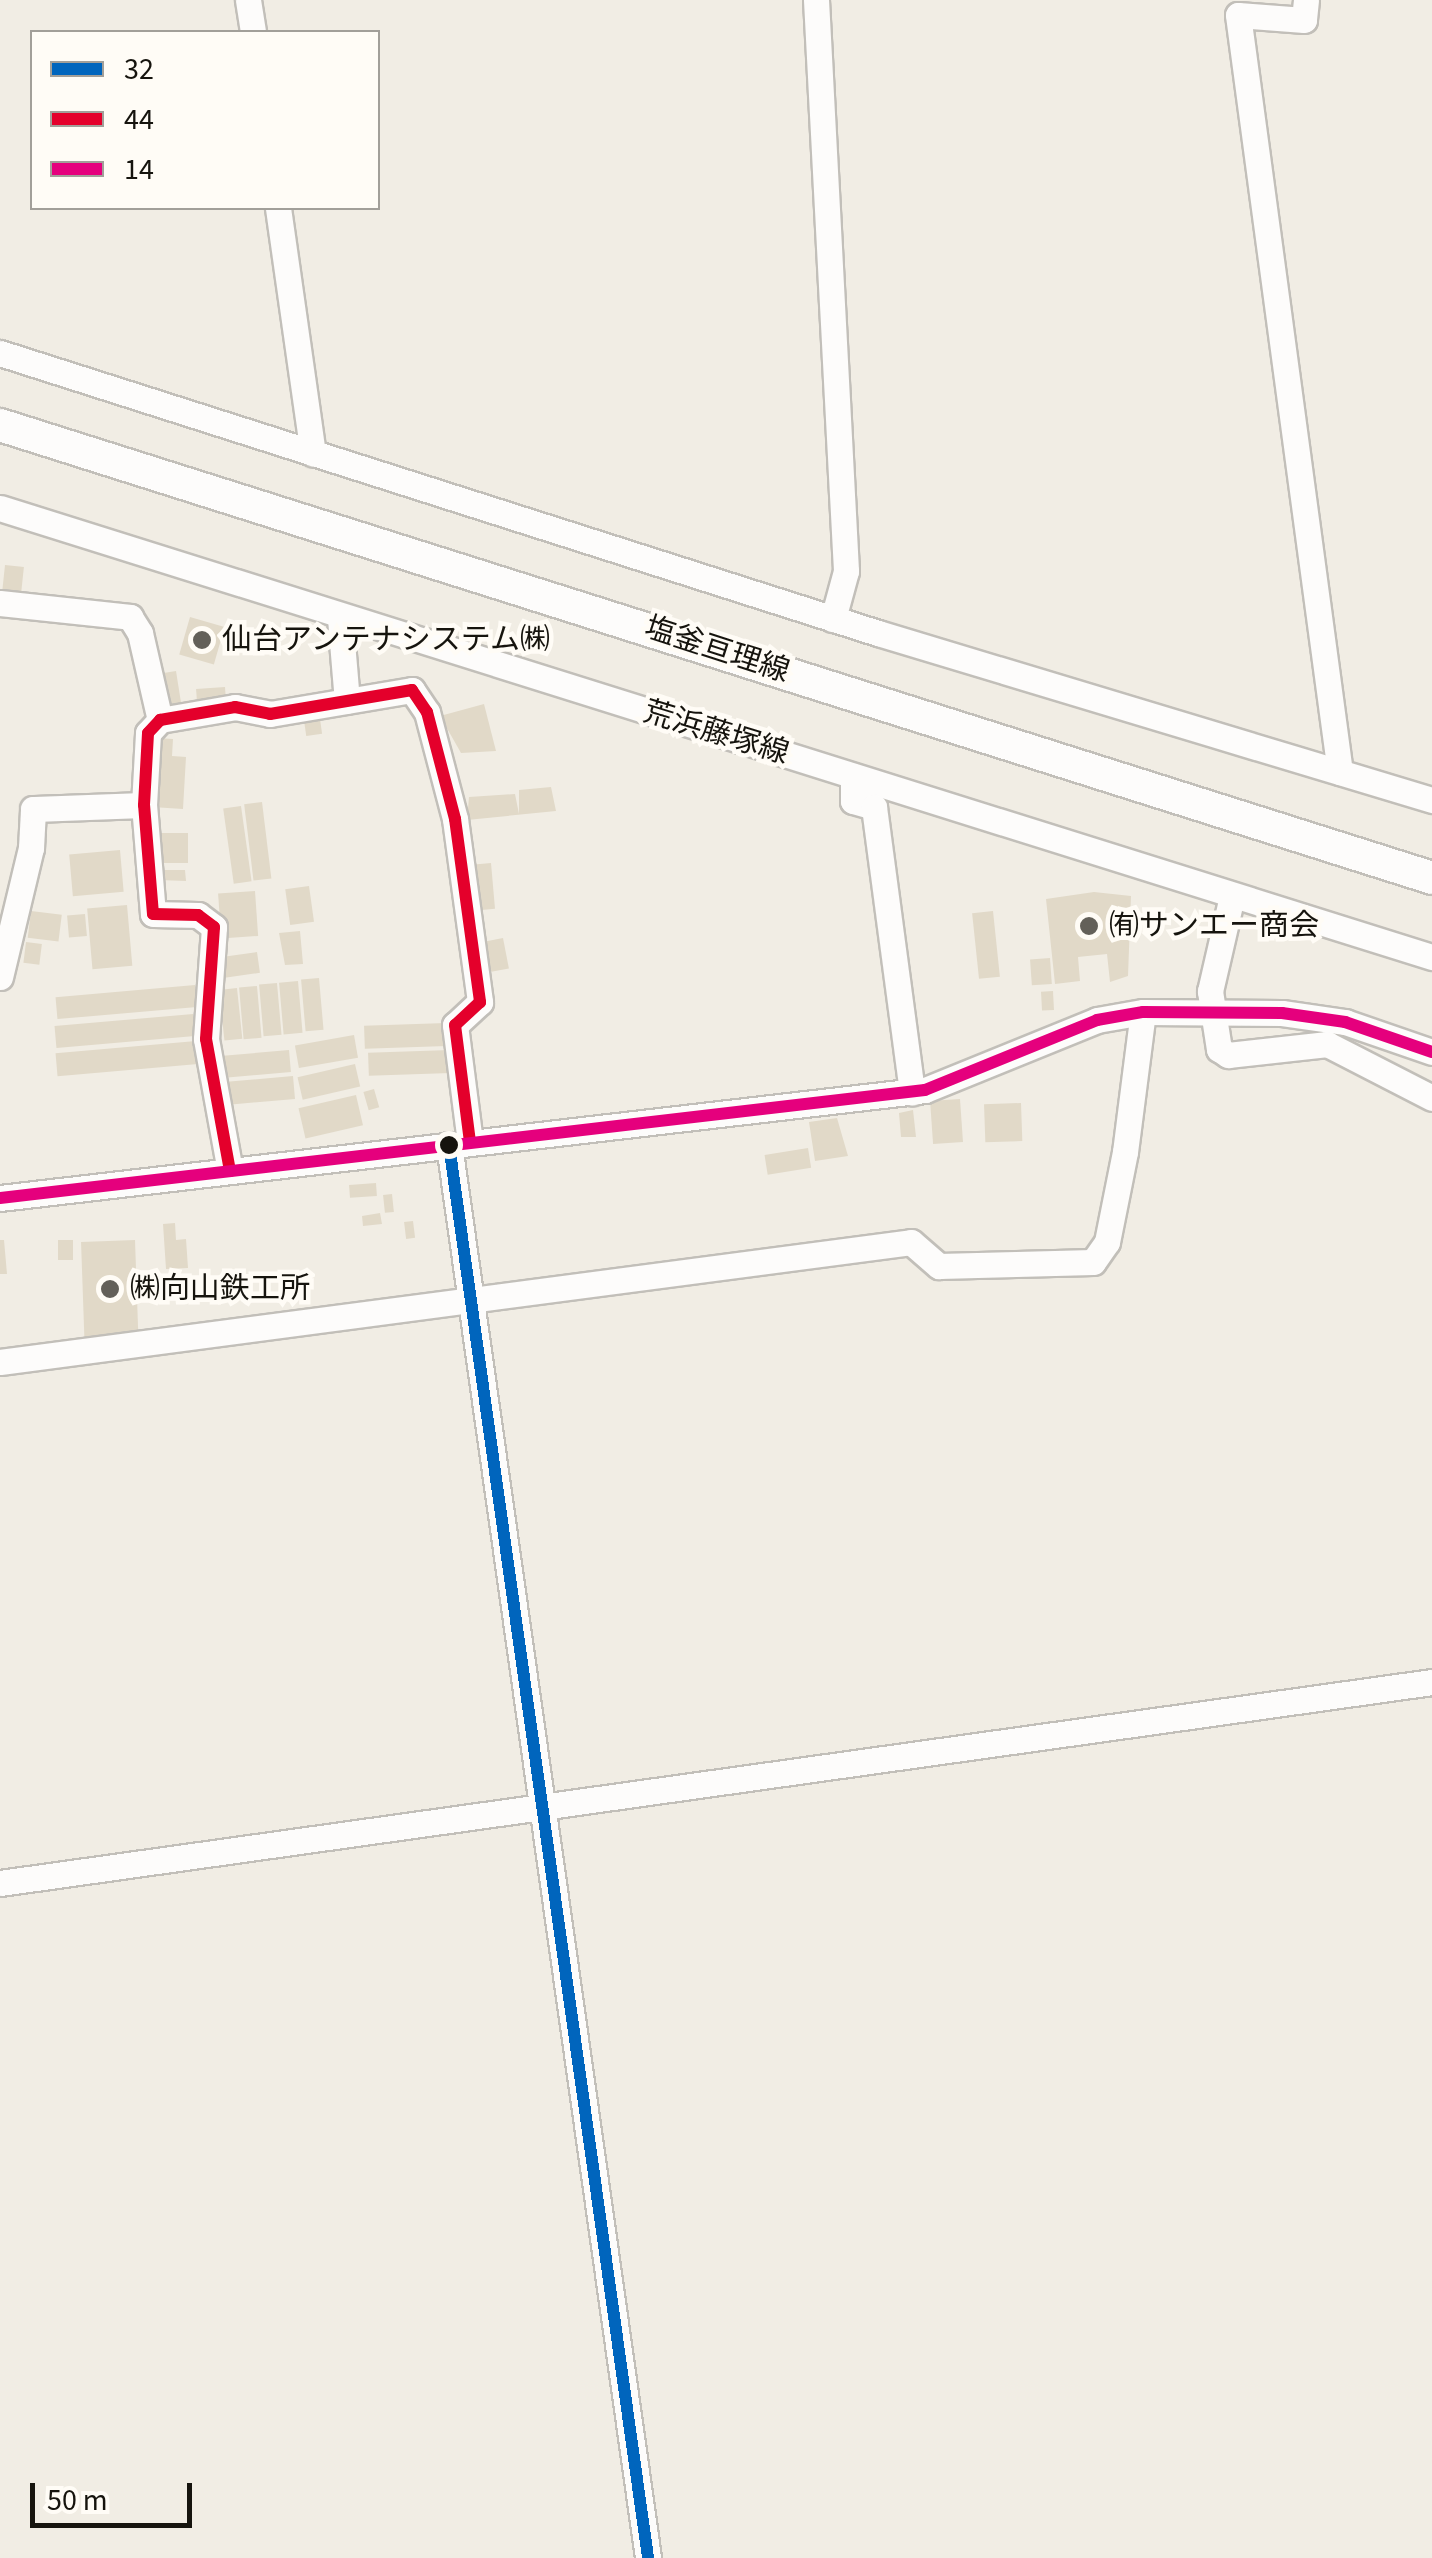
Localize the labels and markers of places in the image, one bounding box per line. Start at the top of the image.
place label: 仙台アンテナシステム㈱ [222,622,552,658]
marker: 仙台アンテナシステム㈱ [191,629,213,651]
place label: ㈲サンエー商会 [1109,908,1319,944]
marker: ㈲サンエー商会 [1078,915,1100,937]
unlabelled marker [439,1135,459,1155]
place label: ㈱向山鉄工所 [130,1271,310,1307]
marker: ㈱向山鉄工所 [99,1278,121,1300]

